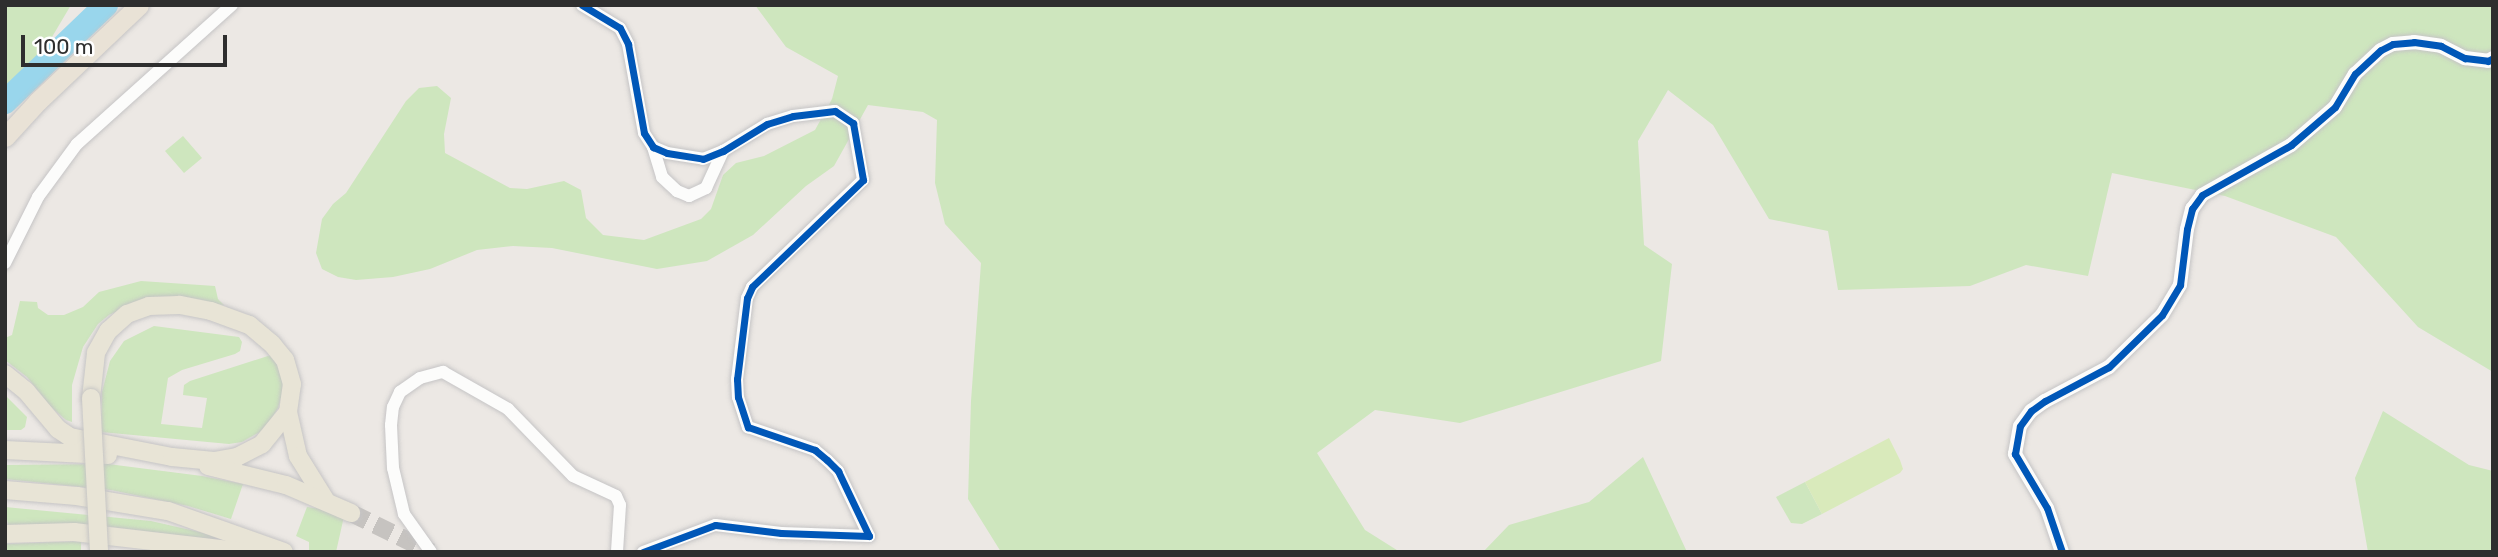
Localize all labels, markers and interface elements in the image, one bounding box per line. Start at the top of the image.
scale bar [24,21,231,65]
text: 100 m [34,34,93,59]

